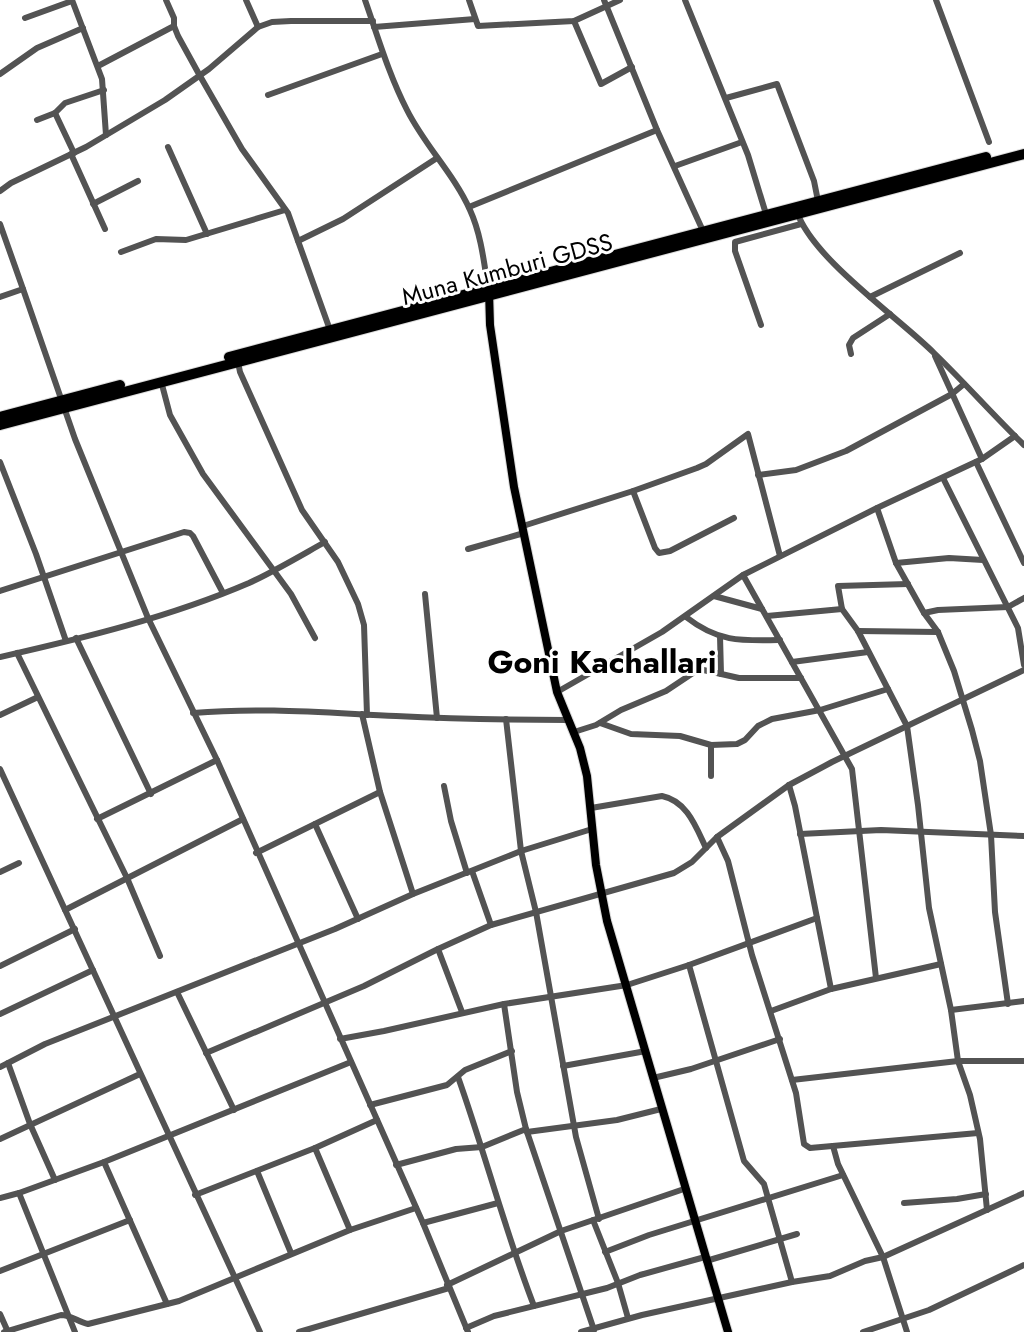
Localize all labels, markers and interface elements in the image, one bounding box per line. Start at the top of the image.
street label: Muna Kumburi GDSS [398,224,616,314]
district label: Goni Kachallari [487,639,717,685]

